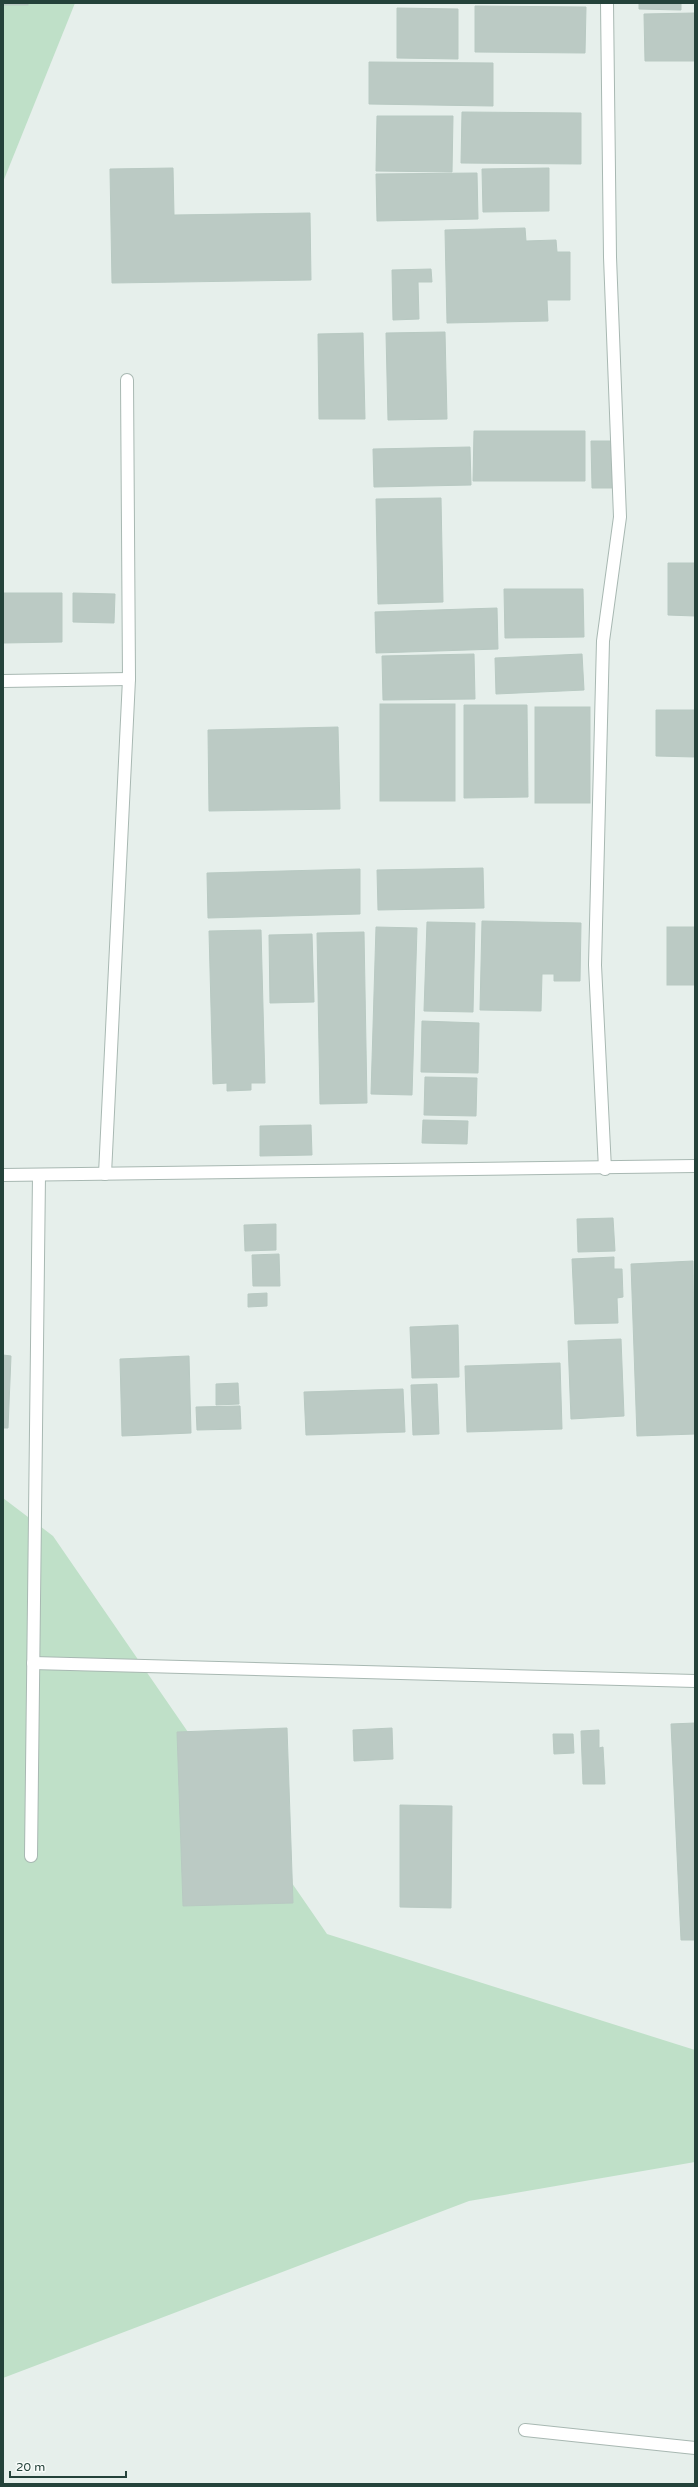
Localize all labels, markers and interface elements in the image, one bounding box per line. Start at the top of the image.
scale bar [10,2453,126,2479]
text: 20 m [16,2460,45,2474]

